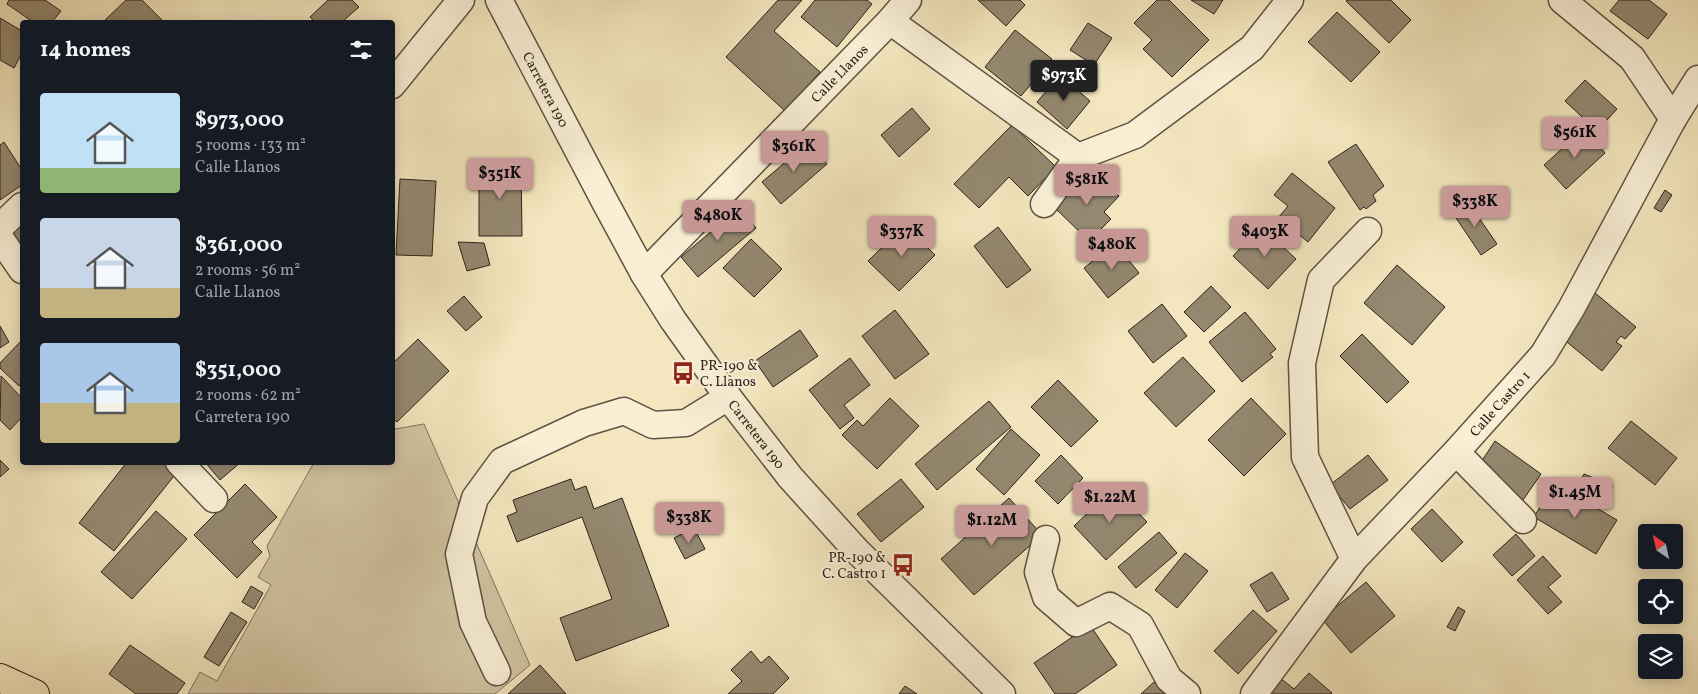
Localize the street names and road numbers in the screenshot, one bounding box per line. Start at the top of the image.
street label: Calle Llanos [807,41,873,108]
street label: Carretera 190 [517,49,572,131]
street label: Calle Castro 1 [1466,367,1535,442]
street label: Carretera 190 [723,396,789,474]

